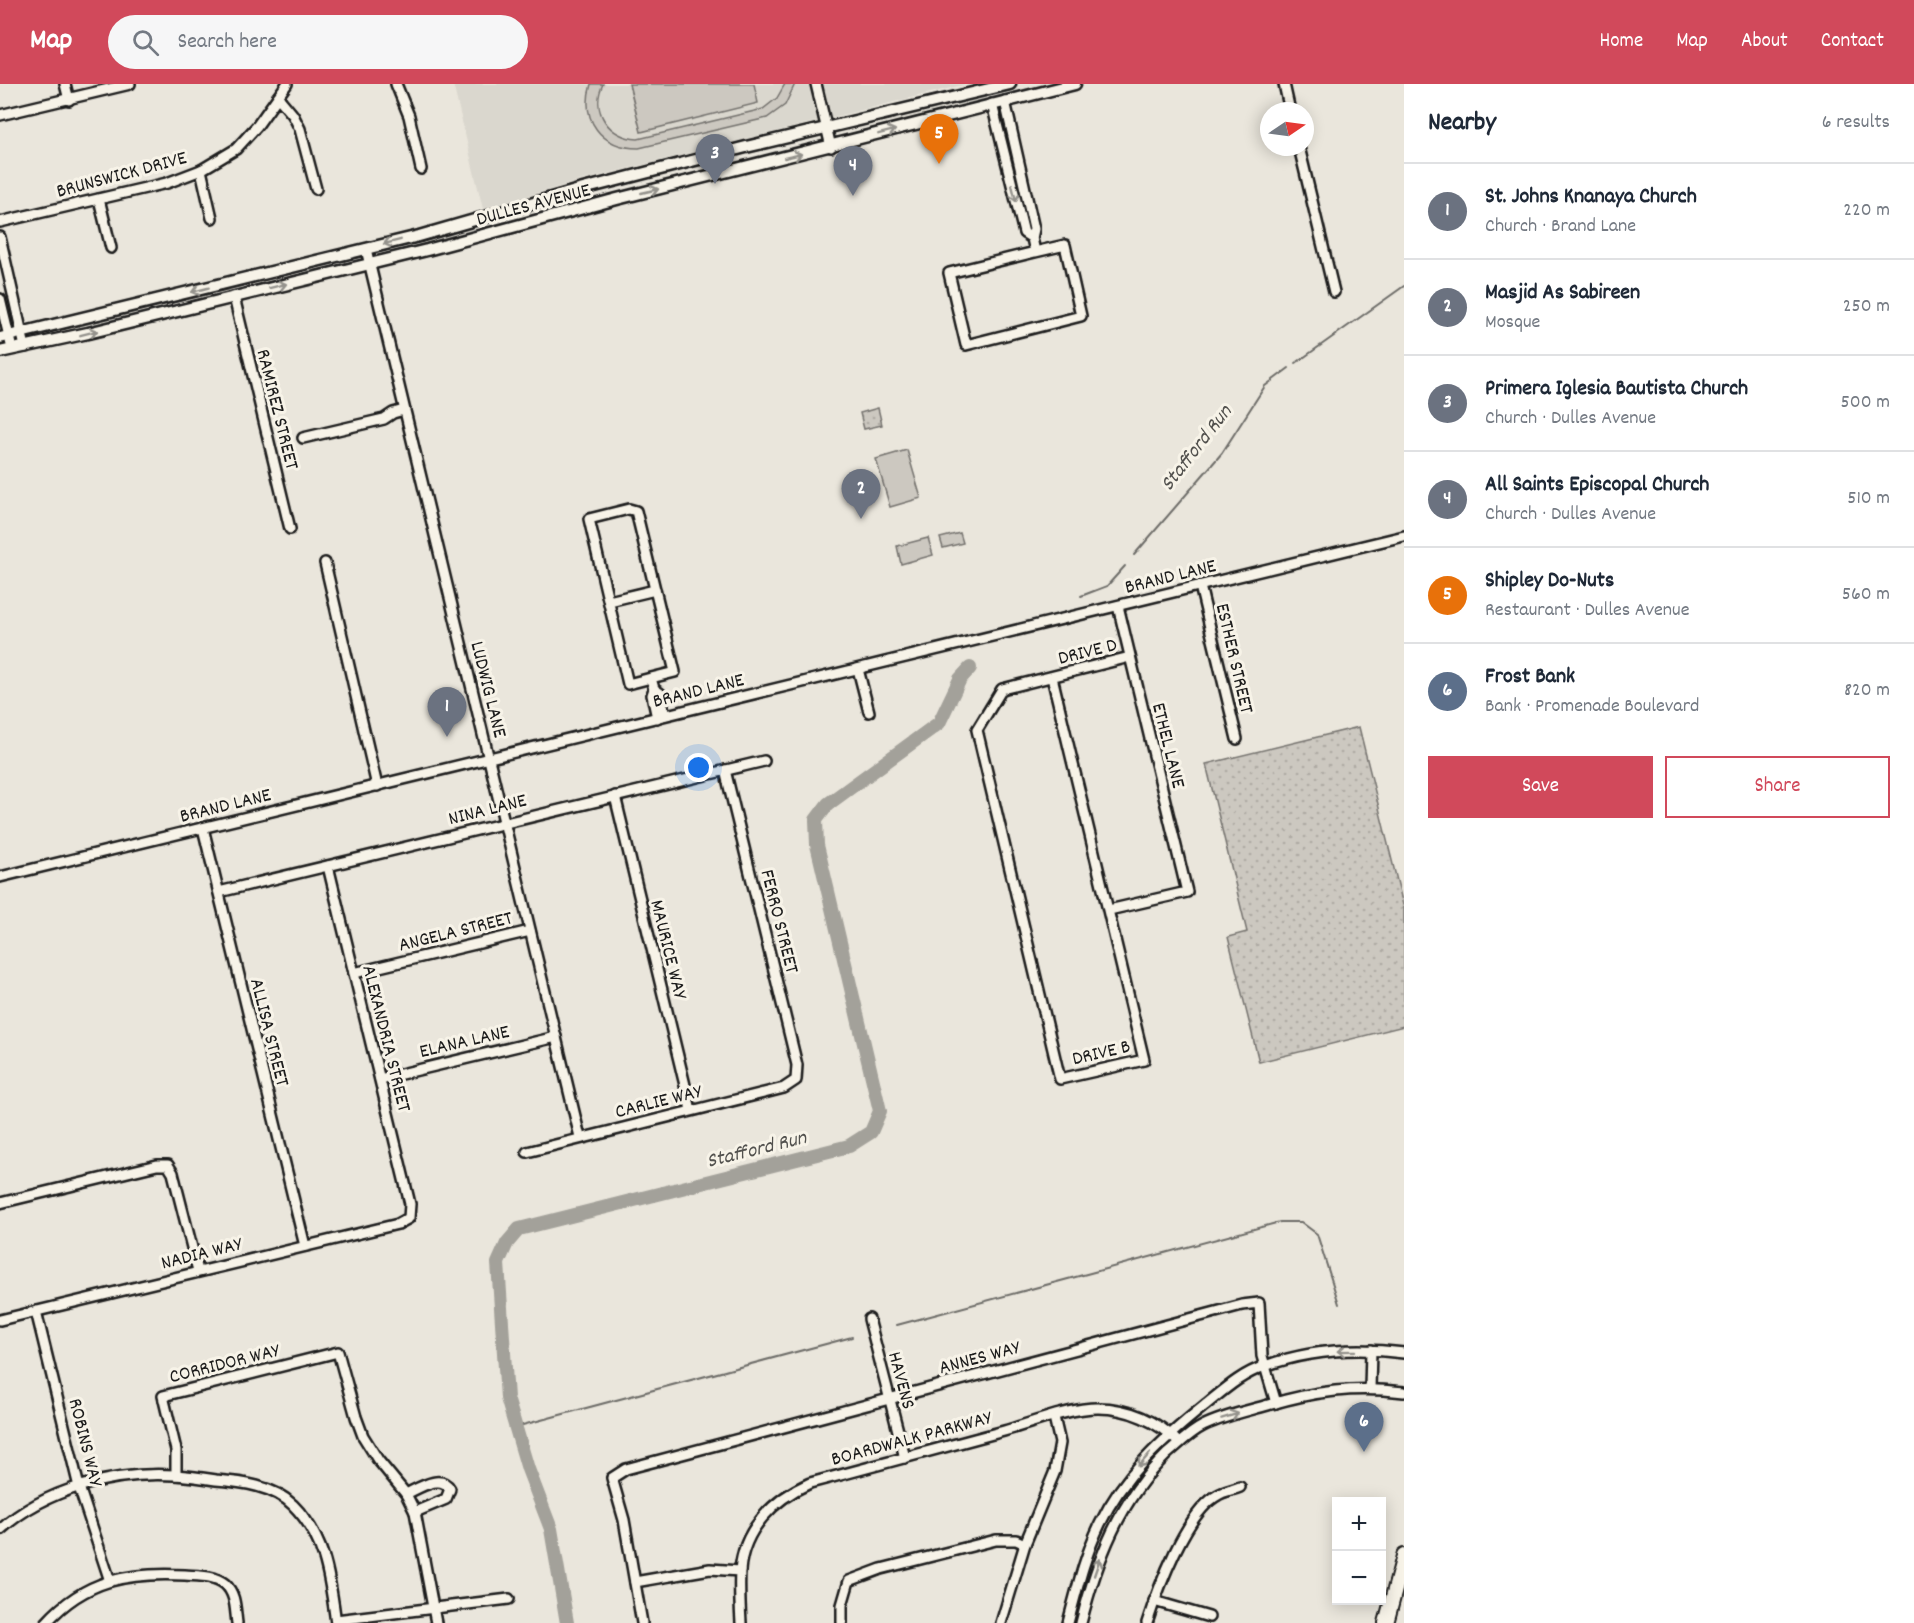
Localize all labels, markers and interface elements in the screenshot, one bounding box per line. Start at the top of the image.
search box [108,15,528,69]
text: Map [30,22,72,62]
icon: search [129,26,162,59]
text: Search here [177,27,277,58]
text: Home [1599,27,1643,57]
text: Map [1676,27,1708,57]
text: About [1741,27,1788,57]
text: Contact [1821,27,1884,57]
north arrow [1260,102,1314,156]
text: Nearby [1428,105,1496,142]
text: 6 results [1822,109,1890,137]
pin: 5 [920,115,958,164]
one-way arrow [878,126,897,138]
pin: 3 [696,135,734,184]
street label: BRUNSWICK DRIVE [53,145,190,207]
pin: 4 [834,147,872,196]
one-way arrow [784,149,803,161]
street label: DULLES AVENUE [474,177,594,235]
text: St. Johns Knanaya Church [1485,182,1697,213]
one-way arrow [1008,184,1020,203]
one-way arrow [640,185,659,197]
text: 1 [1445,197,1450,225]
text: 220 m [1843,197,1890,225]
text: Church · Brand Lane [1485,213,1636,241]
one-way arrow [383,237,402,249]
text: Masjid As Sabireen [1485,278,1640,309]
one-way arrow [268,280,287,292]
one-way arrow [191,285,210,296]
text: 2 [1443,293,1452,321]
text: 250 m [1843,293,1890,321]
text: Mosque [1485,309,1540,337]
one-way arrow [79,326,98,338]
street label: RAMIREZ STREET [248,346,305,473]
text: Primera Iglesia Bautista Church [1485,374,1748,405]
text: 3 [1443,389,1452,417]
text: 500 m [1841,389,1890,417]
water label: Stafford Run [1154,398,1241,498]
text: Church · Dulles Avenue [1485,405,1656,433]
pin: 2 [842,470,880,519]
text: All Saints Episcopal Church [1485,470,1709,501]
text: 4 [1443,485,1452,513]
text: 510 m [1847,485,1890,513]
text: Church · Dulles Avenue [1485,501,1656,529]
street label: BRAND LANE [1122,553,1219,603]
text: Shipley Do-Nuts [1485,566,1614,597]
text: 5 [1443,581,1452,609]
text: 560 m [1842,581,1890,609]
text: Restaurant · Dulles Avenue [1485,597,1689,625]
street label: ESTHER STREET [1207,601,1259,717]
street label: DRIVE D [1055,632,1120,674]
street label: LUDWIG LANE [462,639,513,741]
text: Frost Bank [1485,662,1575,693]
street label: BRAND LANE [650,667,747,717]
text: 6 [1443,677,1452,705]
text: 820 m [1844,677,1890,705]
pin: 1 [428,688,466,737]
text: Bank · Promenade Boulevard [1485,693,1699,721]
street label: ETHEL LANE [1143,700,1191,791]
your location [684,753,713,782]
button: Save [1428,756,1653,818]
button: Share [1665,756,1890,818]
street label: BRAND LANE [177,782,274,832]
street label: NINA LANE [446,788,530,834]
street label: FERRO STREET [752,867,805,977]
street label: MAURICE WAY [641,897,693,1003]
street label: ANGELA STREET [396,905,516,961]
street label: ALEXANDRIA STREET [353,962,417,1115]
street label: ALLISA STREET [241,976,295,1090]
street label: ELANA LANE [417,1019,512,1067]
street label: DRIVE B [1070,1034,1134,1074]
street label: CARLIE WAY [612,1078,706,1127]
water label: Stafford Run [704,1124,811,1178]
street label: NADIA WAY [158,1231,246,1278]
street label: ANNES WAY [936,1334,1024,1383]
street label: CORRIDOR WAY [167,1338,284,1392]
one-way arrow [1336,1345,1356,1356]
street label: HAVENS [879,1349,921,1413]
street label: ROBINS WAY [60,1396,109,1490]
pin: 6 [1344,1402,1384,1452]
street label: BOARDWALK PARKWAY [828,1405,996,1475]
one-way arrow [1220,1410,1239,1421]
one-way arrow [1137,1452,1151,1467]
map controls [1332,1497,1386,1605]
button: + [1332,1497,1386,1551]
button: − [1332,1551,1386,1605]
one-way arrow [1092,1558,1103,1577]

